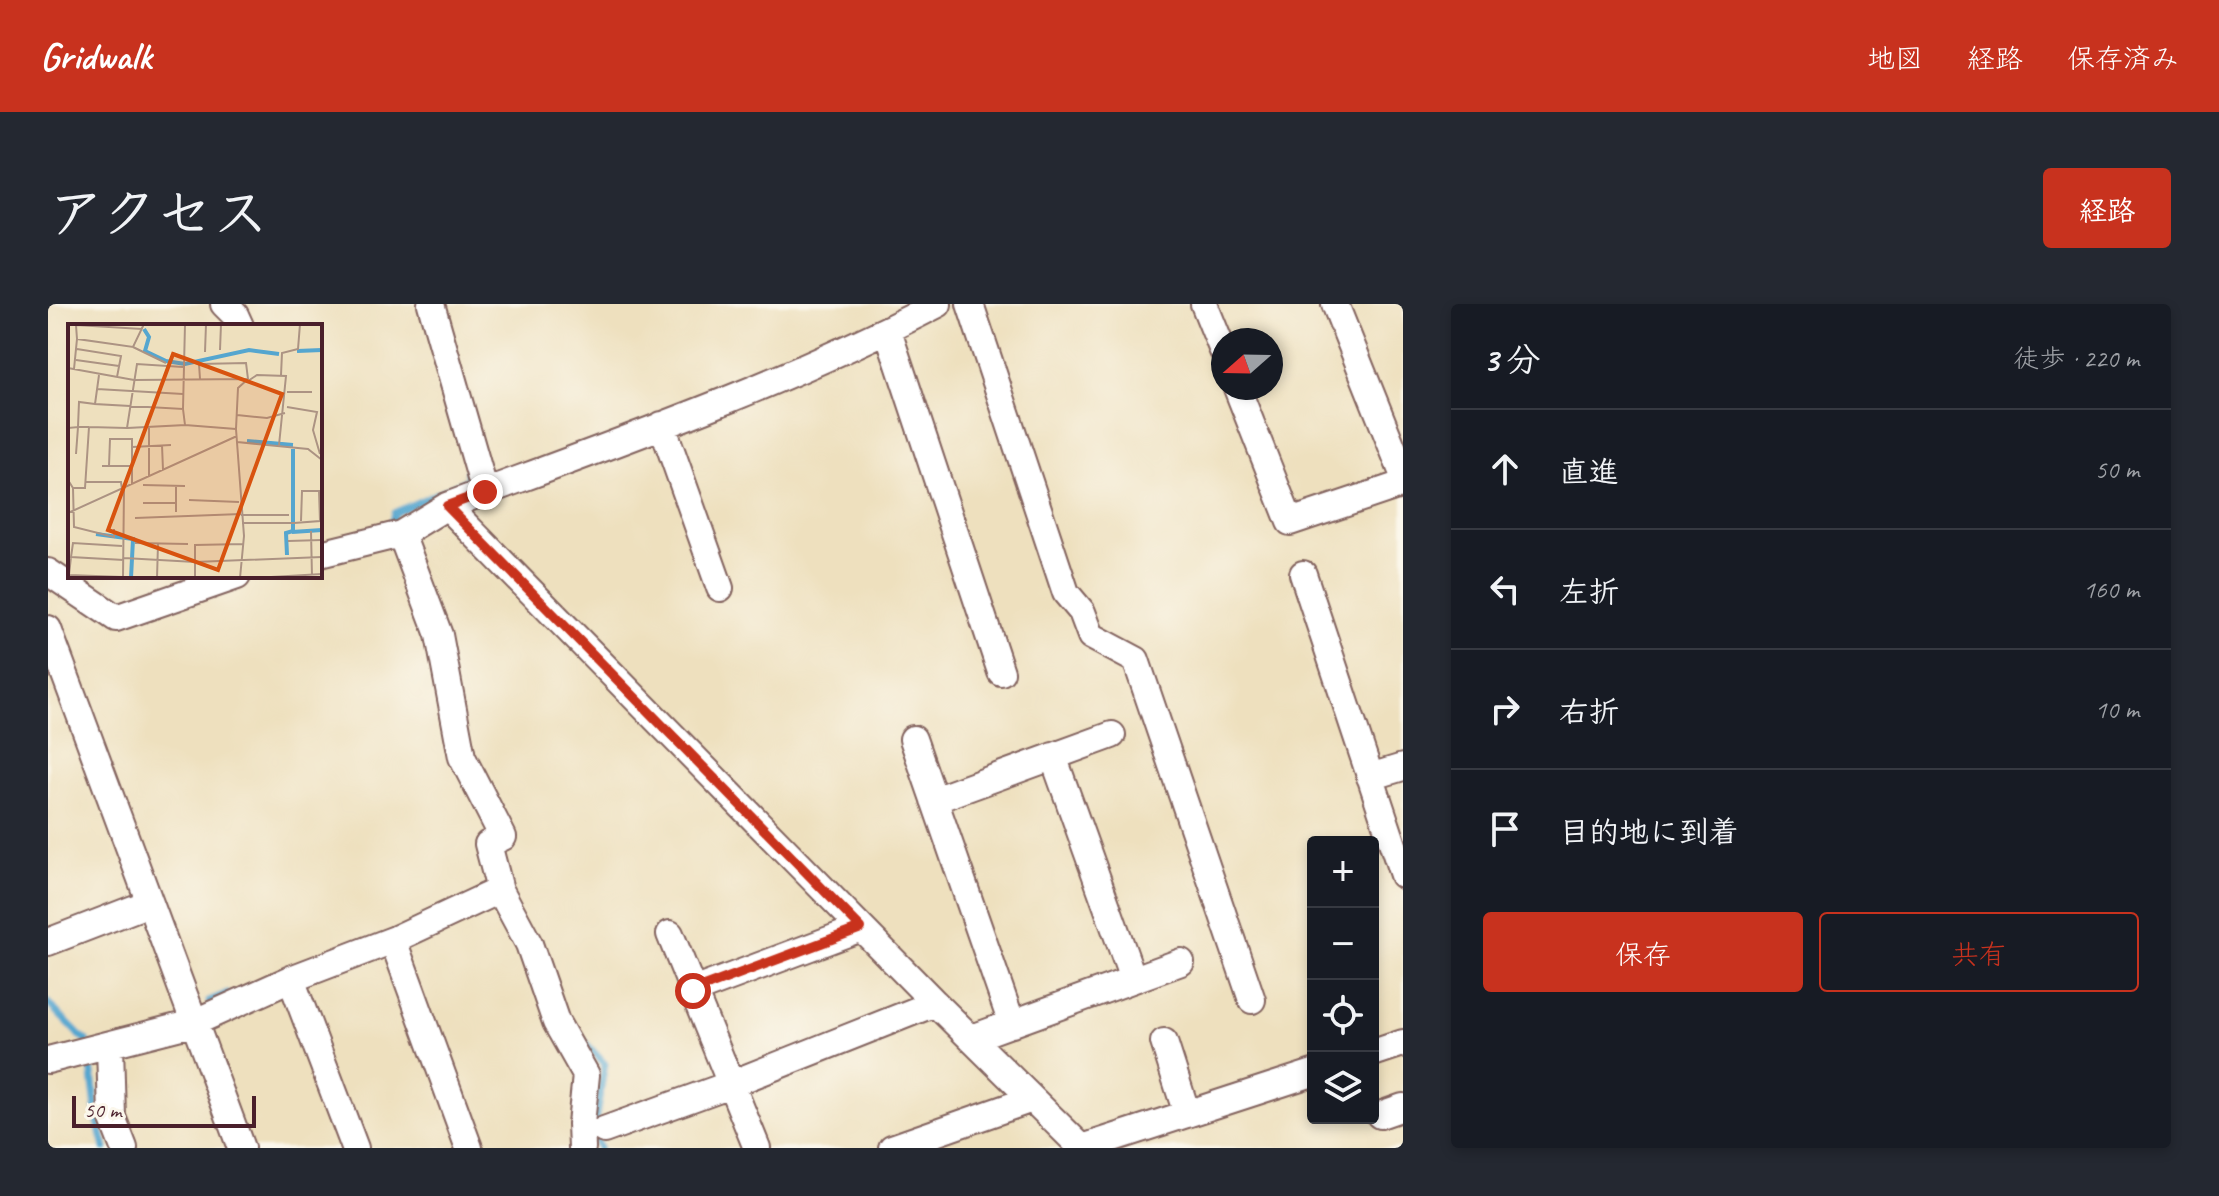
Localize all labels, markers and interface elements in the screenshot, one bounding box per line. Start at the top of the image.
text: Gridwalk [40,33,152,80]
text: 地図 [1867,41,1923,76]
text: 経路 [1967,41,2023,76]
text: 保存済み [2067,41,2179,76]
button: 経路 [2043,168,2171,248]
text: アクセス [48,178,269,249]
inset map [68,324,322,578]
north arrow [1211,328,1283,400]
text: 3 分 [1483,338,1541,381]
text: 徒歩 · 220 m [2014,342,2139,375]
icon: ahead [1483,447,1527,491]
text: 直進 [1559,453,1619,491]
text: 50 m [2095,453,2139,486]
route end [467,474,503,510]
icon: left [1483,567,1527,611]
text: 左折 [1559,573,1619,611]
text: 160 m [2083,573,2139,606]
icon: right [1483,687,1527,731]
text: 右折 [1559,693,1619,731]
text: 10 m [2095,693,2139,726]
icon: arrive [1483,807,1527,851]
text: 目的地に到着 [1559,813,1739,851]
map controls [1307,836,1379,1124]
button: + [1307,836,1379,908]
button: − [1307,908,1379,980]
button: 保存 [1483,912,1803,992]
button: 共有 [1819,912,2139,992]
route start [675,973,711,1009]
button: locate [1307,980,1379,1052]
button: layers [1307,1052,1379,1124]
scale bar [72,1092,256,1128]
text: 50 m [84,1096,121,1124]

